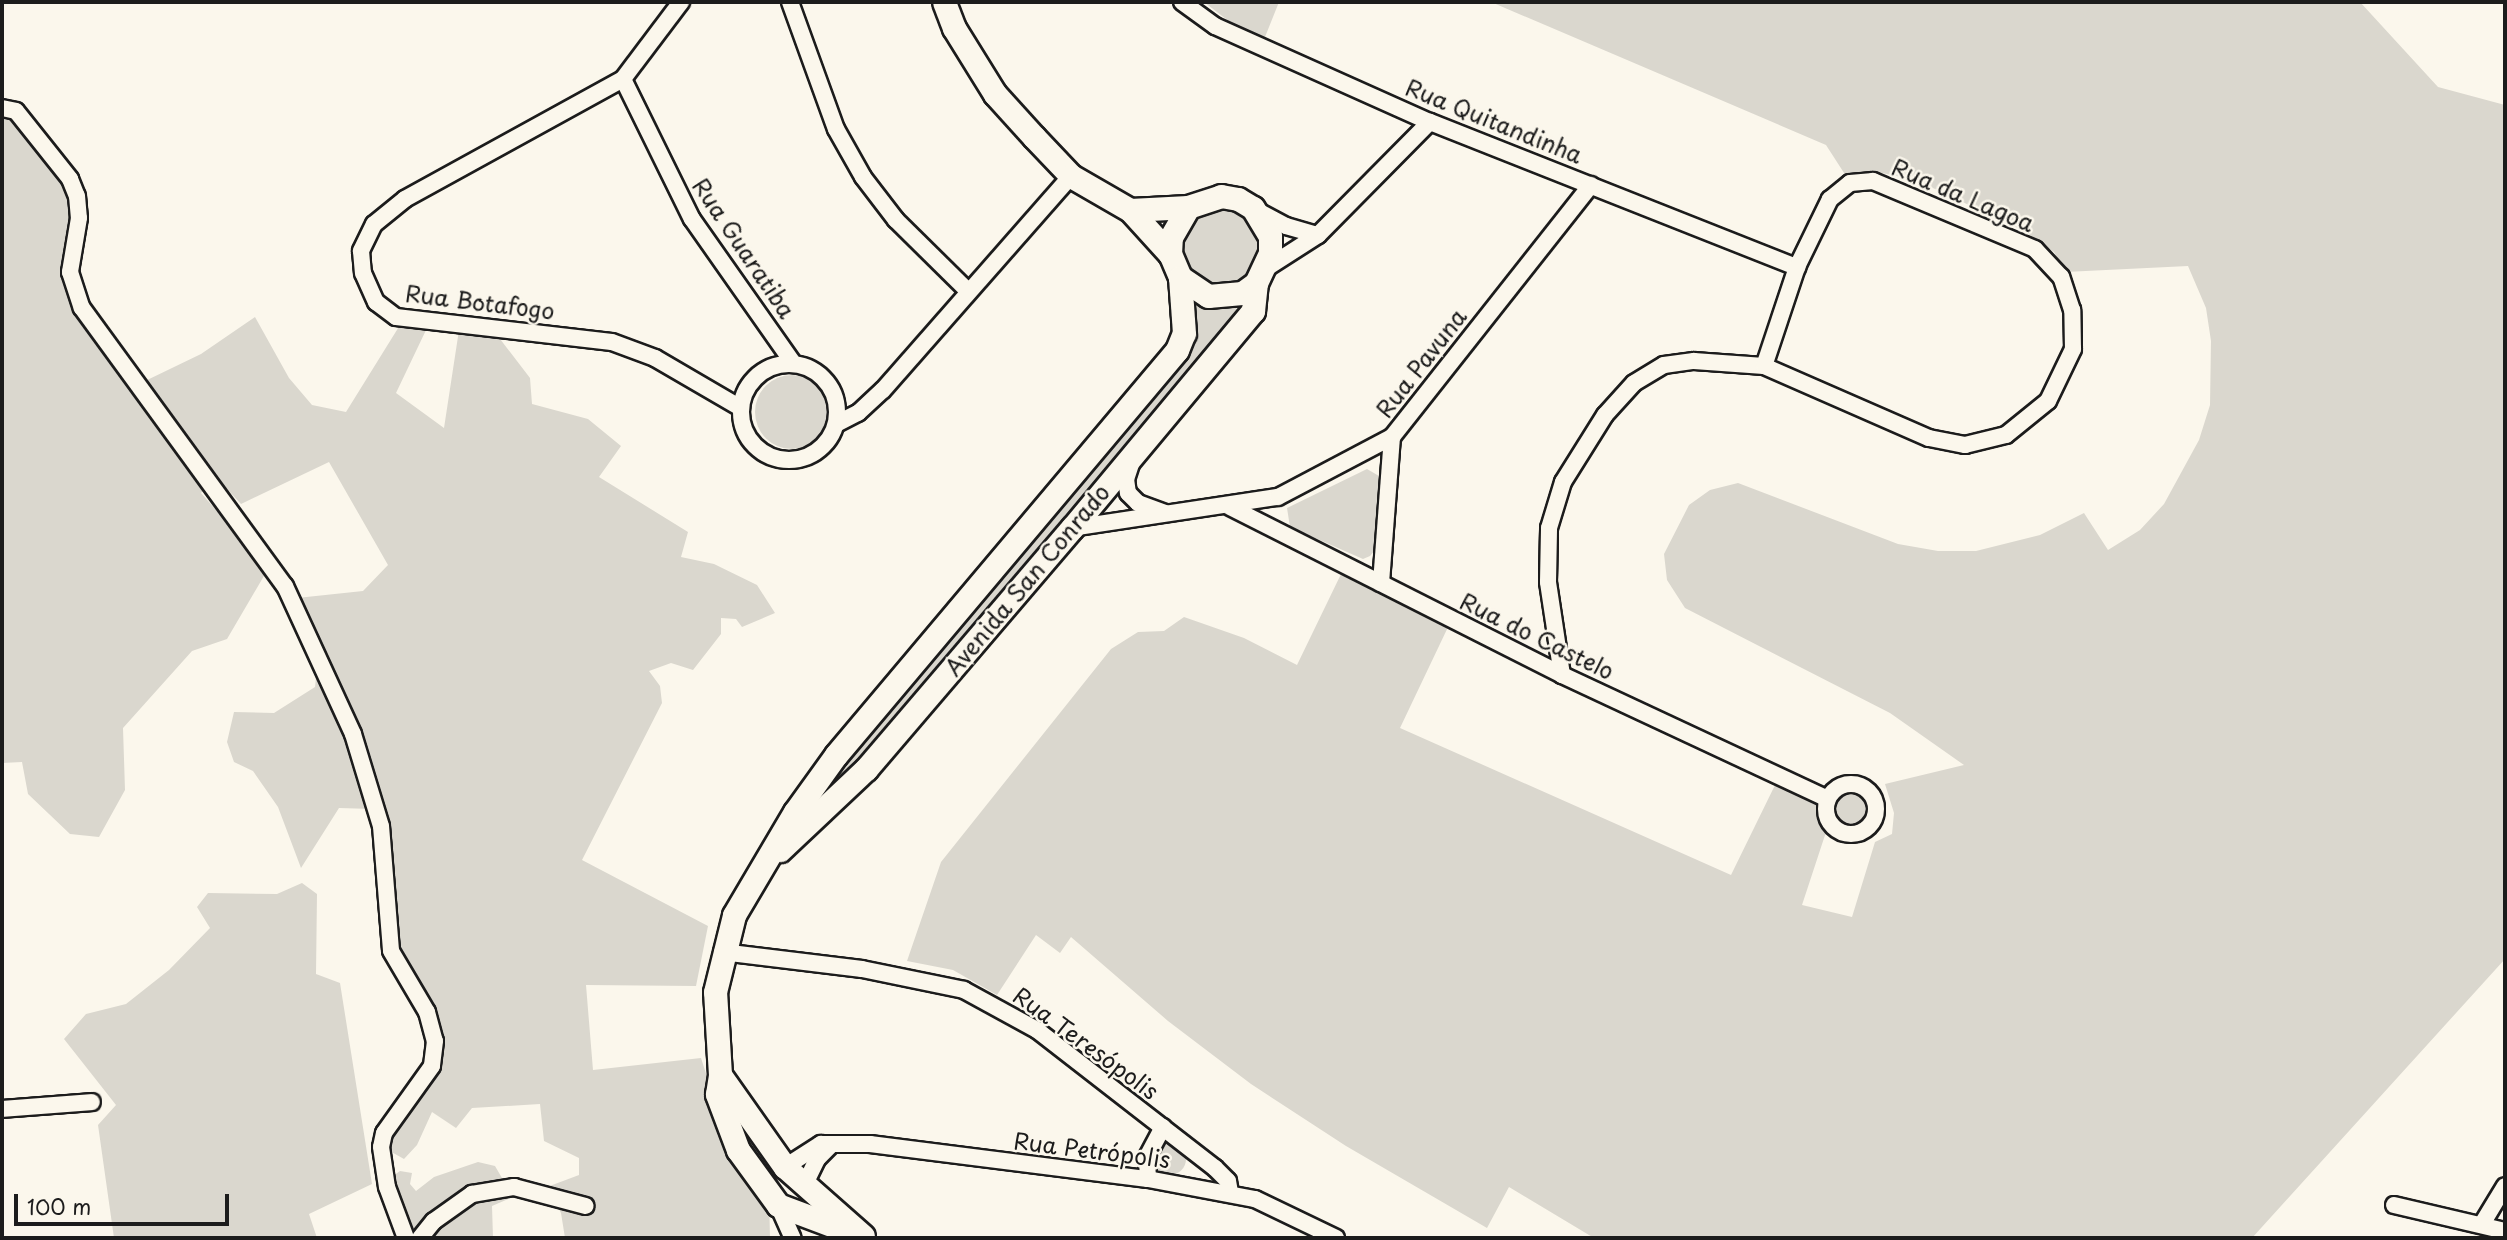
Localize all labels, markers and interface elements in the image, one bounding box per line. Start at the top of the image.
street label: Rua Quitandinha [1401,73,1587,169]
street label: Rua da Lagoa [1887,152,2039,238]
street label: Rua Guaratiba [686,172,802,324]
street label: Rua Botafogo [404,279,556,325]
street label: Rua Pavuna [1370,303,1472,423]
street label: Avenida San Conrado [939,479,1115,681]
street label: Rua do Castelo [1456,587,1618,685]
street label: Rua Teresópolis [1008,981,1164,1105]
street label: Rua Petrópolis [1012,1127,1172,1173]
scale bar [18,1180,233,1224]
text: 100 m [27,1190,91,1222]

